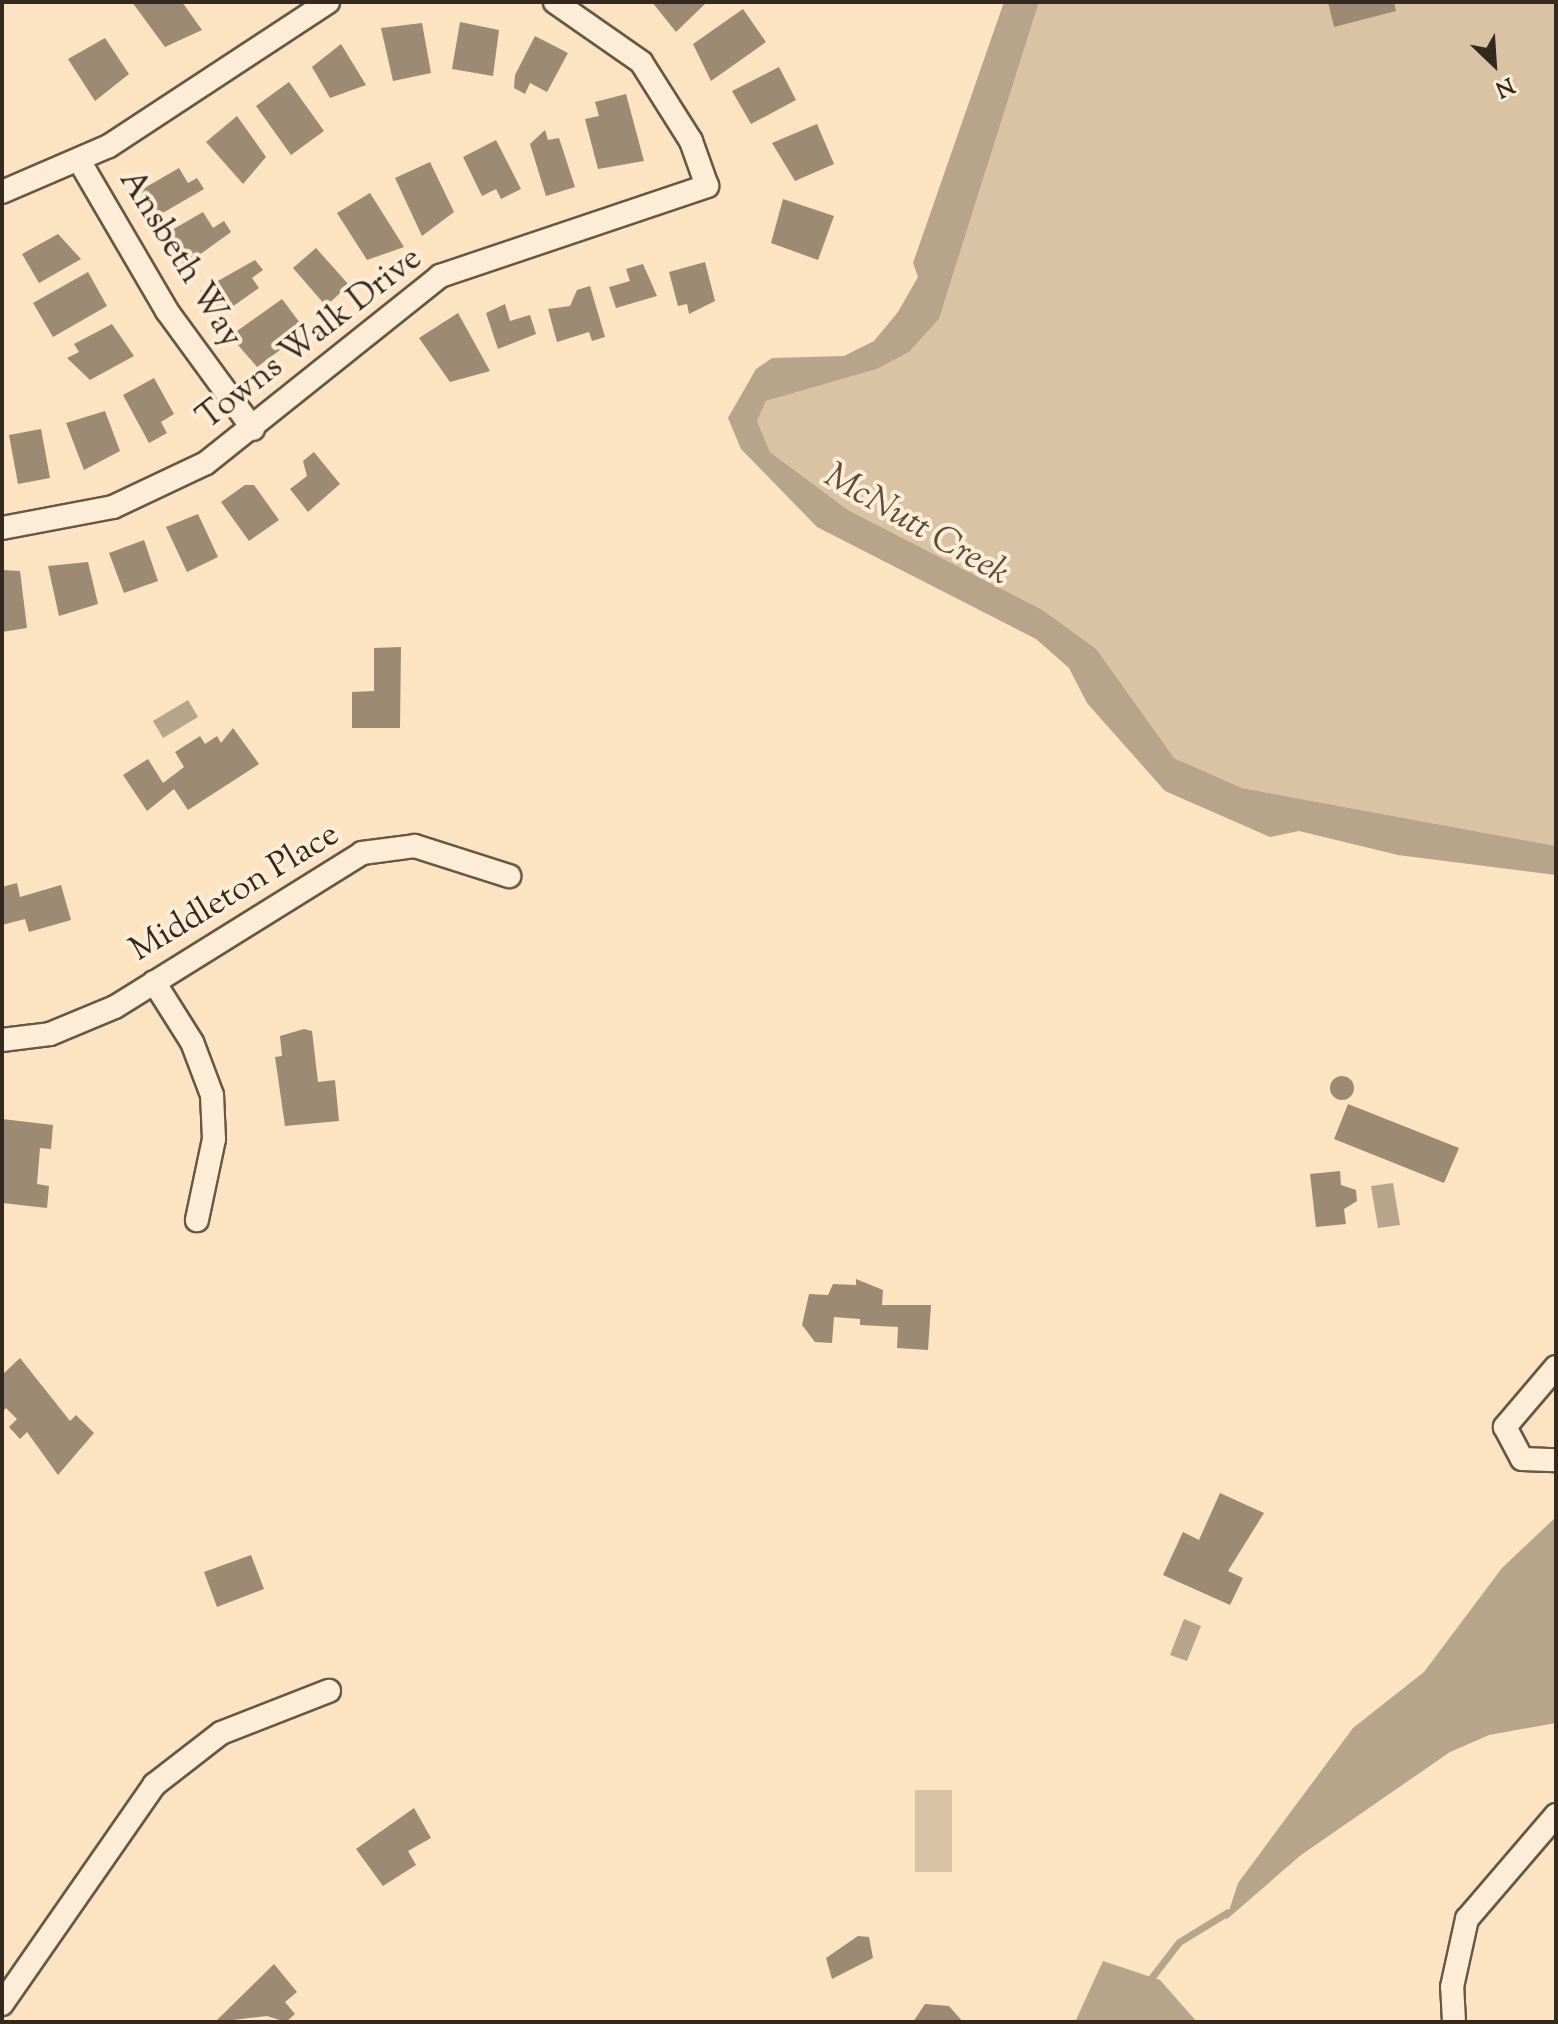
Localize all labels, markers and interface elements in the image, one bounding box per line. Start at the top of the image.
north arrow [1454,24,1534,104]
text: N [1489,68,1519,104]
street label: Ansbeth Way [109,163,251,355]
street label: Towns Walk Drive [190,239,430,439]
water label: McNutt Creek [816,456,1016,596]
street label: Middleton Place [123,815,347,971]

